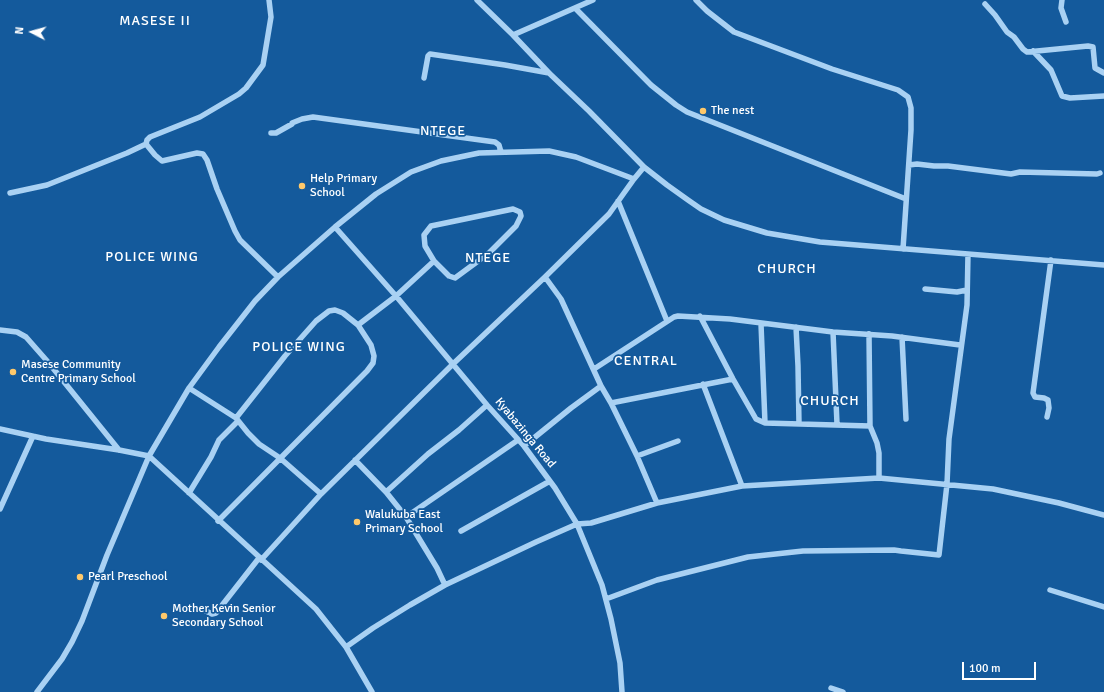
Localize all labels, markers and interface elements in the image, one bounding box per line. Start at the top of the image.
north arrow [12,12,52,52]
district label: MASESE II [119,13,191,29]
text: N [13,26,26,35]
place label: The nest [711,104,754,118]
marker: The nest [698,106,708,116]
district label: NTEGE [420,123,466,139]
place label: Help Primary School [310,172,377,200]
marker: Help Primary School [297,181,307,191]
district label: POLICE WING [105,249,199,265]
district label: NTEGE [465,250,511,266]
district label: CHURCH [757,261,817,277]
district label: POLICE WING [252,339,346,355]
district label: CENTRAL [614,353,678,369]
place label: Masese Community Centre Primary School [21,358,136,386]
marker: Masese Community Centre Primary School [8,367,18,377]
district label: CHURCH [800,393,860,409]
street label: Kyabazinga Road [492,395,558,471]
place label: Walukuba East Primary School [365,508,443,536]
marker: Walukuba East Primary School [352,517,362,527]
place label: Pearl Preschool [88,570,167,584]
marker: Pearl Preschool [75,572,85,582]
place label: Mother Kevin Senior Secondary School [172,602,275,630]
marker: Mother Kevin Senior Secondary School [159,611,169,621]
scale bar [964,654,1038,680]
text: 100 m [969,661,1001,676]

